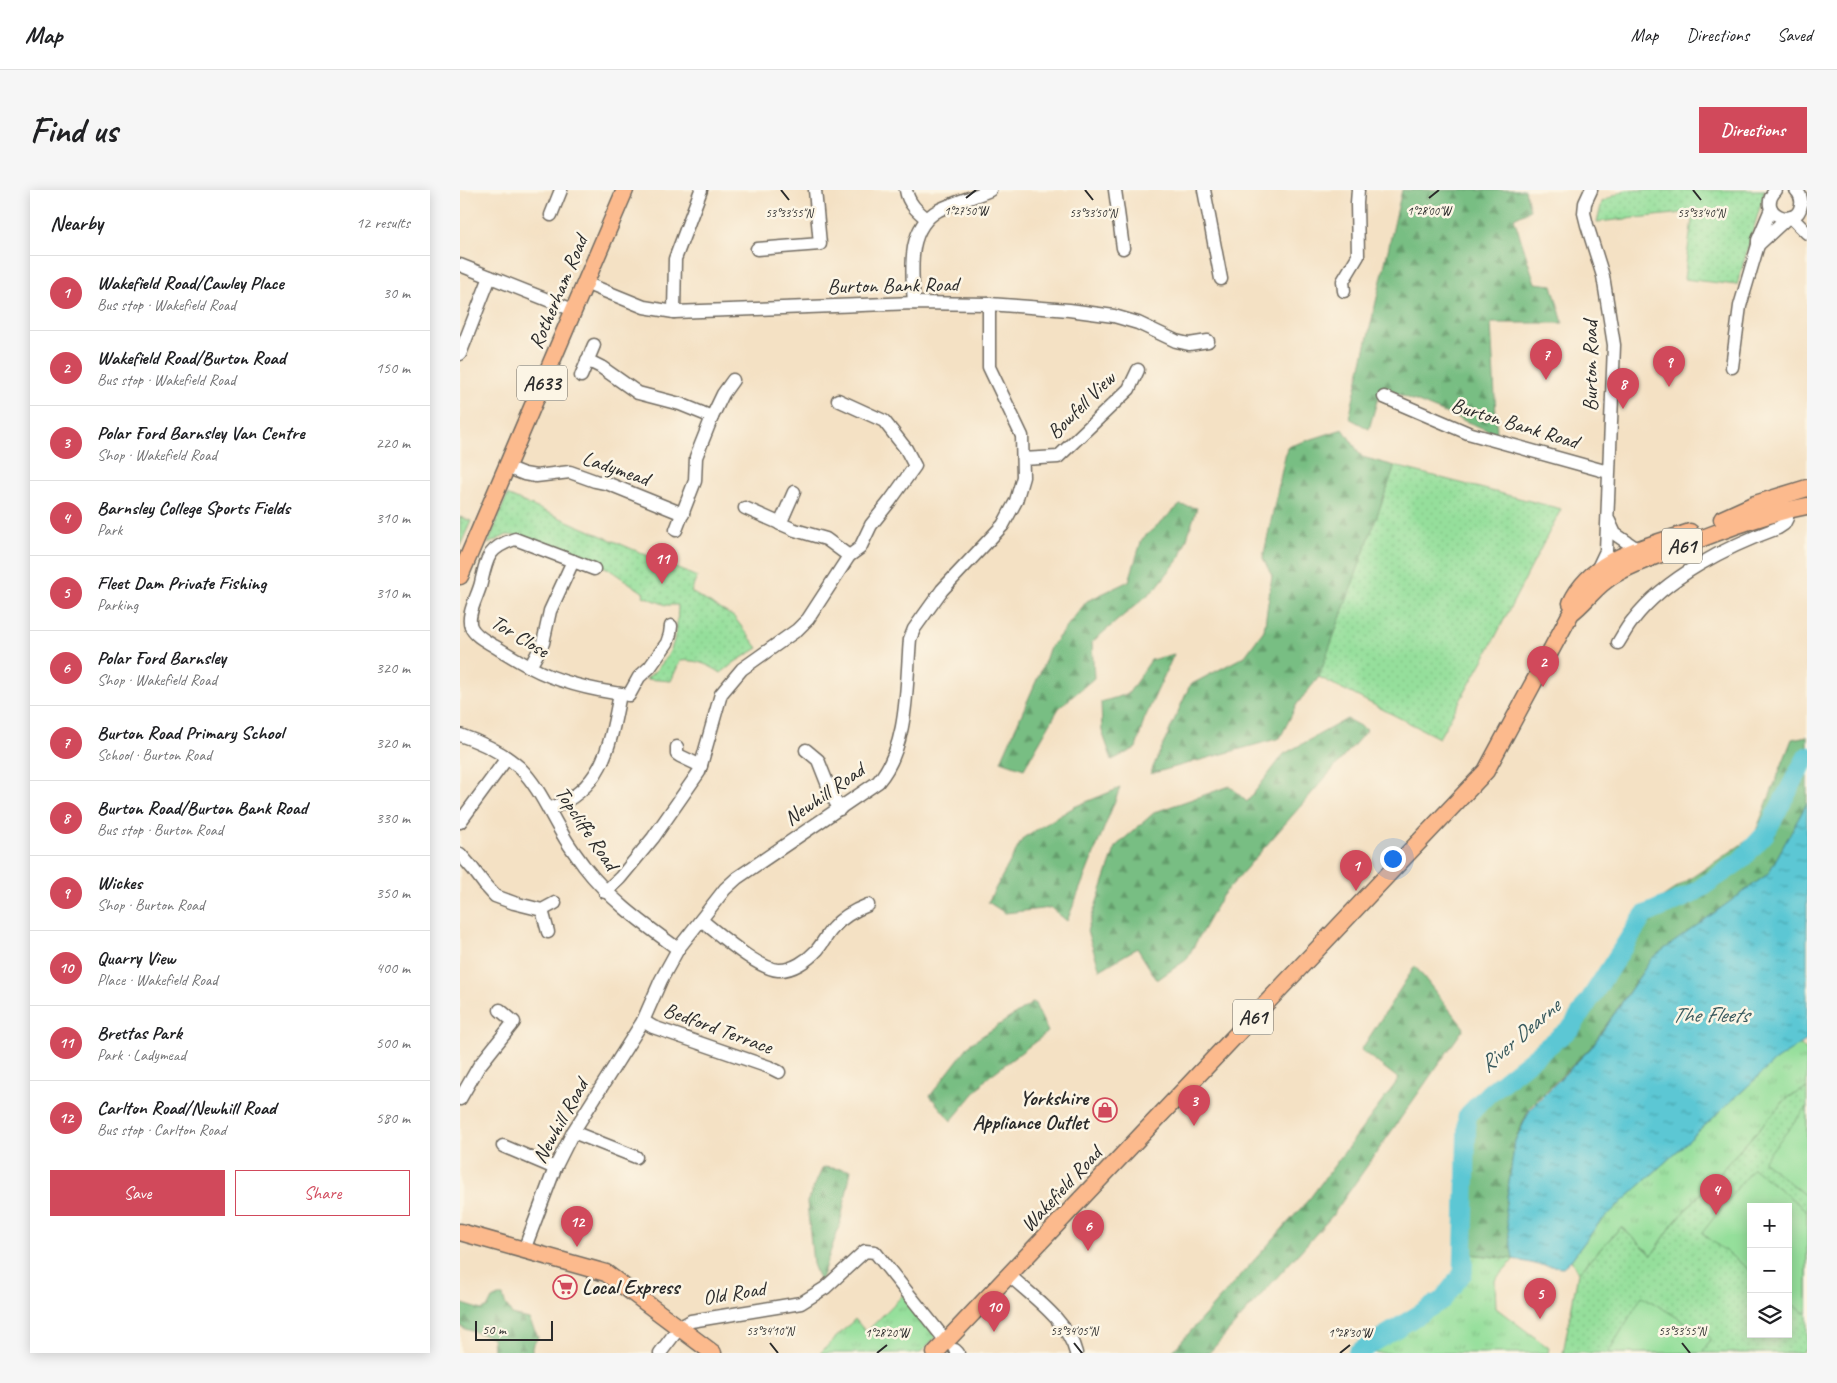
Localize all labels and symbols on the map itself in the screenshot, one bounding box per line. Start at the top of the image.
text: 1°27'50"W [944,203,990,219]
text: 1°28'00"W [1407,203,1453,219]
text: 53°33'55"N [765,205,814,221]
text: 53°33'50"N [1069,205,1118,221]
text: 53°33'40"N [1677,205,1726,221]
street label: Rotherham Road [522,229,595,353]
street label: Burton Bank Road [827,271,962,299]
street label: Burton Road [1577,317,1603,412]
pin: 7 [1530,339,1562,380]
pin: 9 [1653,346,1685,387]
street label: Bowfell View [1041,364,1122,445]
road number: A633 [517,366,567,400]
pin: 8 [1607,368,1639,409]
street label: Burton Bank Road [1448,391,1584,455]
street label: Ladymead [579,444,656,493]
road number: A61 [1662,528,1702,564]
pin: 11 [646,543,678,584]
street label: Tor Close [486,609,555,664]
pin: 2 [1527,646,1559,687]
street label: Newhill Road [779,755,872,831]
street label: Topcliffe Road [550,781,627,878]
your location [1380,846,1406,872]
pin: 1 [1340,850,1372,891]
water label: River Dearne [1473,990,1569,1079]
street label: Bedford Terrace [660,996,777,1060]
road number: A61 [1233,1000,1273,1034]
water label: The Fleets [1672,1001,1753,1029]
street label: Newhill Road [526,1071,595,1168]
place label: Yorkshire Appliance Outlet [973,1085,1091,1135]
pin: 3 [1178,1085,1210,1126]
shop icon: Yorkshire Appliance Outlet [1092,1097,1118,1123]
street label: Wakefield Road [1015,1138,1110,1237]
pin: 4 [1700,1174,1732,1215]
pin: 12 [561,1206,593,1247]
pin: 6 [1072,1210,1104,1251]
supermarket icon: Local Express [552,1274,578,1300]
place label: Local Express [582,1274,682,1300]
street label: Old Road [701,1275,770,1311]
pin: 5 [1524,1278,1556,1319]
pin: 10 [978,1291,1010,1332]
scale bar [475,1318,552,1341]
text: 53°34'10"N [746,1323,795,1339]
text: 53°34'05"N [1050,1323,1099,1339]
text: 53°33'55"N [1658,1323,1707,1339]
text: 1°28'20"W [865,1325,911,1341]
text: 1°28'30"W [1328,1325,1374,1341]

